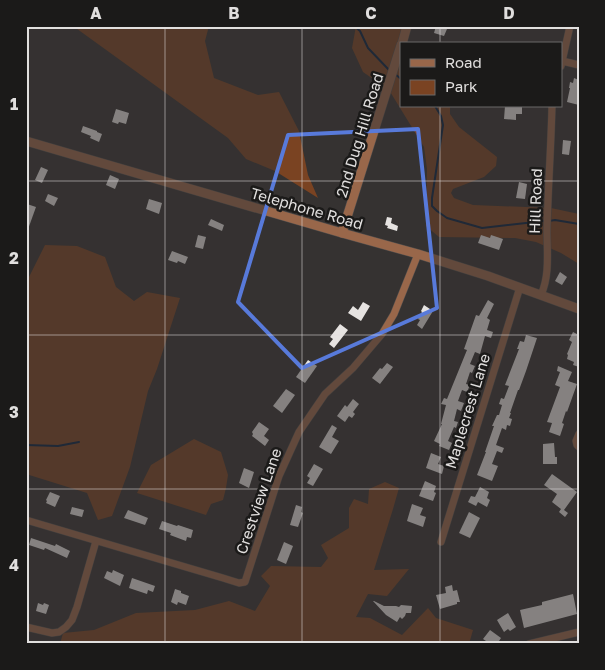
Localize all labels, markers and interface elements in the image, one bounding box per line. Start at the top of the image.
text: A [90,3,102,23]
text: B [228,3,240,23]
text: C [365,3,377,23]
text: D [503,3,515,23]
legend [400,42,562,108]
text: Road [445,53,482,71]
street label: 2nd Dug Hill Road [332,71,386,199]
text: Park [445,77,478,95]
text: 1 [10,94,18,114]
street label: Hill Road [525,168,545,234]
street label: Telephone Road [249,183,365,233]
text: 2 [9,248,19,268]
street label: Maplecrest Lane [441,351,493,471]
text: 3 [9,402,19,422]
street label: Crestview Lane [231,445,285,556]
text: 4 [9,555,19,575]

